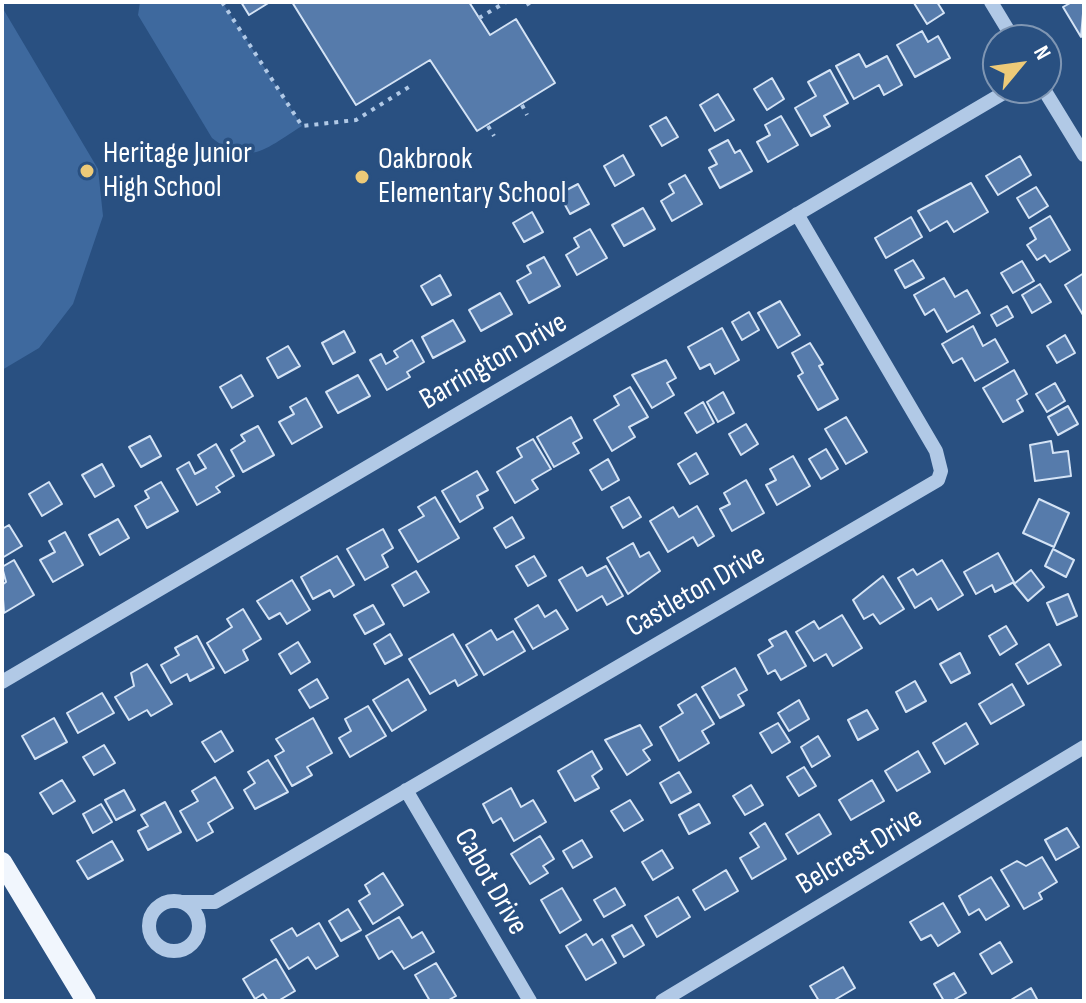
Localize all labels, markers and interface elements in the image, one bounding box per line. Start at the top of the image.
north arrow [982,24,1062,104]
text: N [1027,41,1056,65]
place label: Heritage Junior High School [103,136,252,206]
place label: Oakbrook Elementary School [378,142,566,212]
marker: Heritage Junior High School [78,162,96,180]
marker: Oakbrook Elementary School [353,168,371,186]
street label: Barrington Drive [414,305,574,419]
street label: Castleton Drive [620,538,772,646]
street label: Belcrest Drive [791,801,929,903]
street label: Cabot Drive [445,822,535,942]

